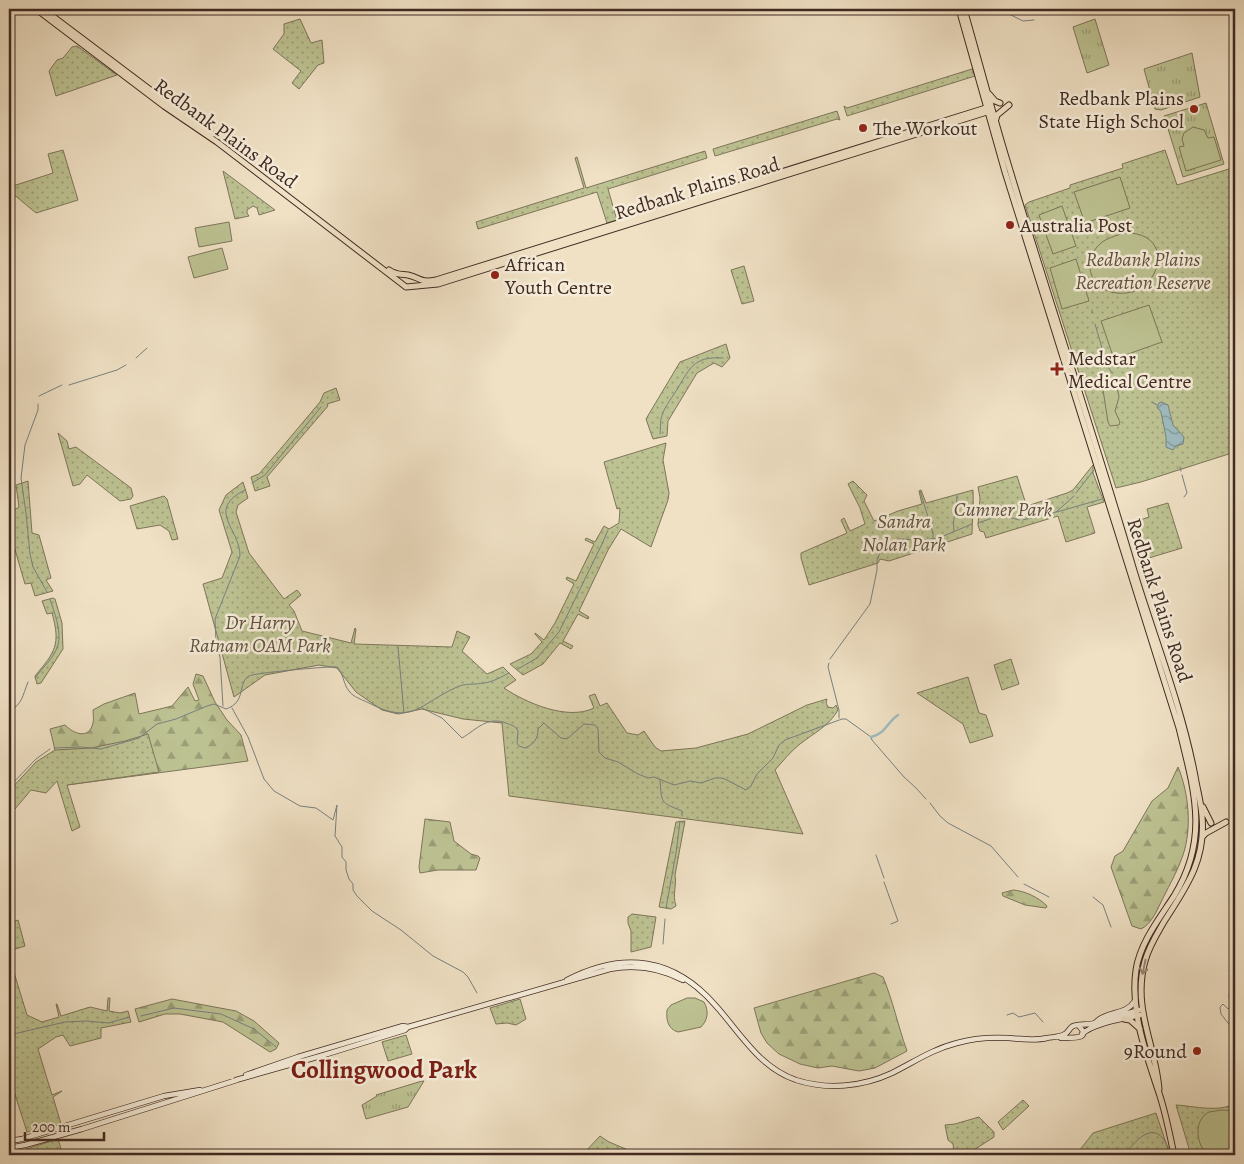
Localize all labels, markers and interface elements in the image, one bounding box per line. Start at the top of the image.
street label: Redbank Plains Road [149,72,303,195]
place label: Redbank Plains State High School [1039,85,1184,135]
marker: Redbank Plains State High School [1188,103,1200,115]
place label: The Workout [873,115,978,142]
marker: The Workout [857,122,869,134]
street label: Redbank Plains Road [611,150,783,226]
place label: Australia Post [1019,212,1132,239]
marker: Australia Post [1004,219,1016,231]
park label: Redbank Plains Recreation Reserve [1075,246,1211,296]
place label: African Youth Centre [504,251,612,301]
marker: African Youth Centre [489,269,501,281]
place label: Medstar Medical Centre [1068,345,1191,395]
marker: Medstar Medical Centre [1050,362,1064,376]
park label: Cumner Park [954,496,1052,523]
park label: Sandra Nolan Park [862,508,946,558]
street label: Redbank Plains Road [1120,515,1199,686]
park label: Dr Harry Ratnam OAM Park [189,609,331,659]
one-way arrow [1139,959,1148,975]
place label: 9Round [1124,1038,1187,1065]
marker: 9Round [1191,1045,1203,1057]
district label: Collingwood Park [291,1053,477,1087]
scale bar [25,1109,104,1141]
text: 200 m [32,1117,71,1137]

